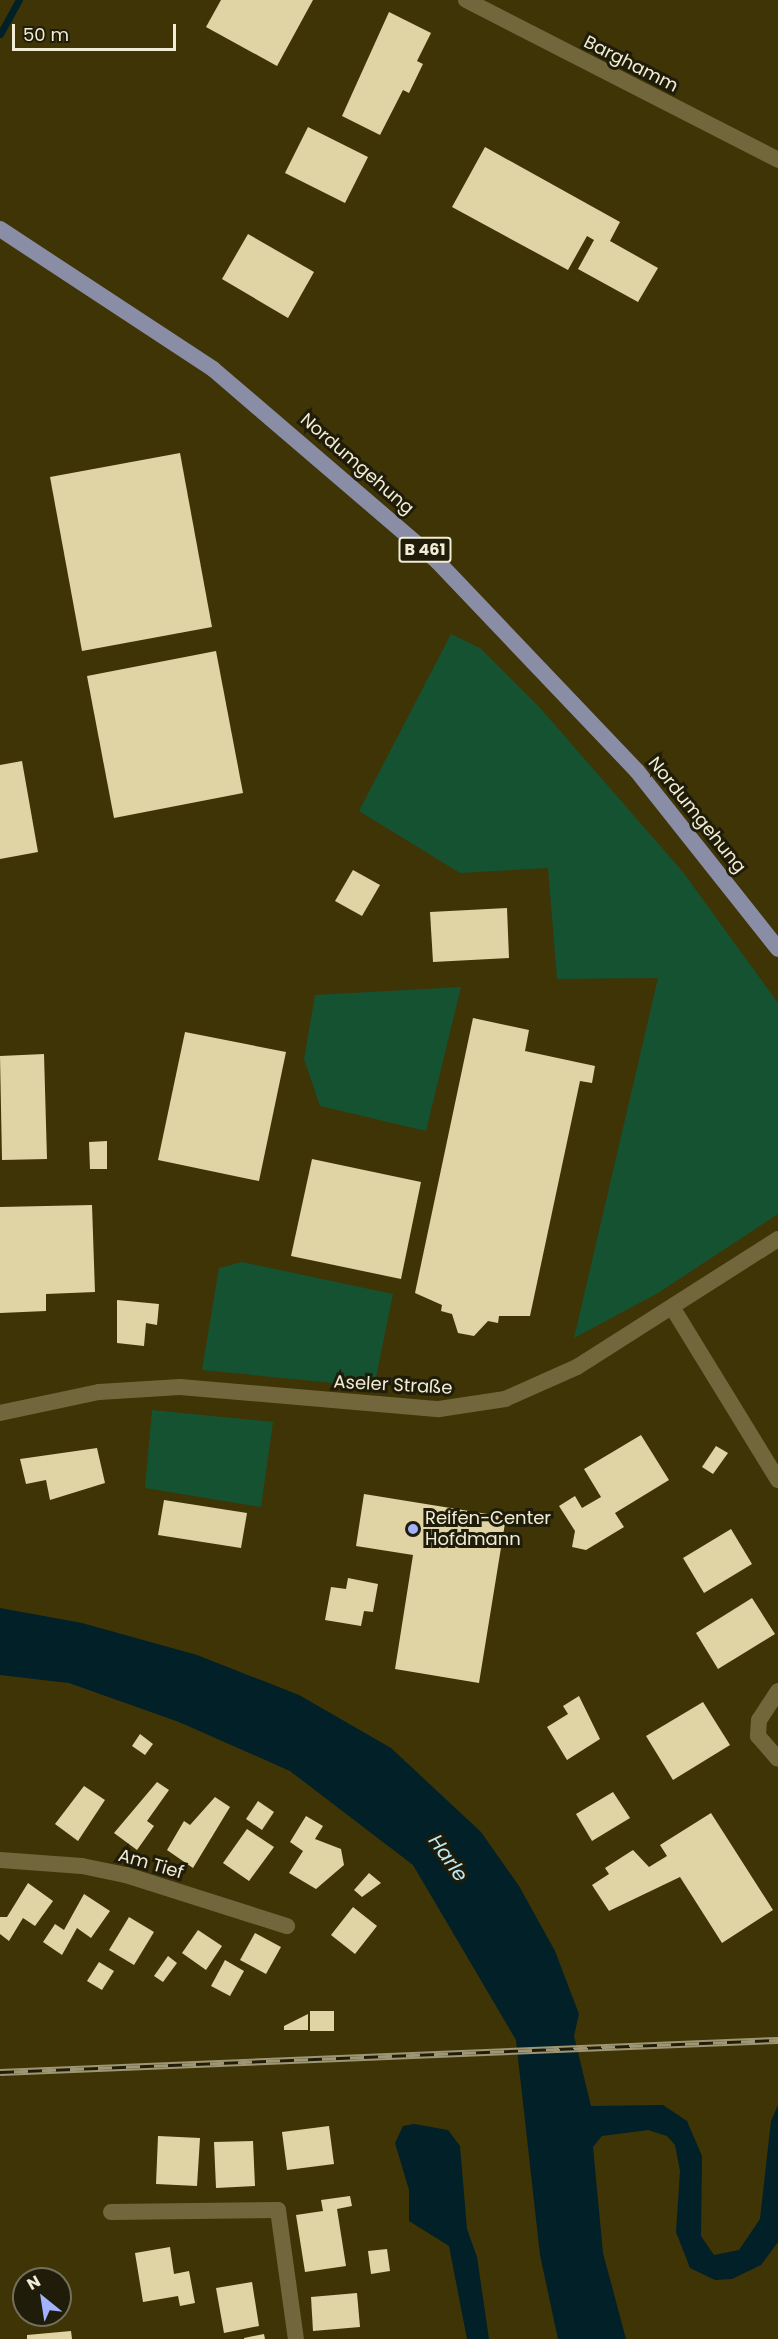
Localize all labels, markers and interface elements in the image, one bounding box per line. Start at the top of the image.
scale bar [15,12,178,50]
text: 50 m [23,22,69,47]
street label: Barghamm [580,31,682,97]
street label: Nordumgehung [296,409,418,519]
road number: B 461 [398,537,452,563]
street label: Nordumgehung [644,753,750,877]
street label: Aseler Straße [333,1371,453,1399]
place label: Reifen-Center Hofdmann [425,1508,551,1550]
marker: Reifen-Center Hofdmann [406,1522,420,1536]
water label: Harle [423,1830,473,1886]
street label: Am Tief [116,1844,186,1884]
north arrow [12,2267,72,2327]
text: N [23,2270,45,2296]

